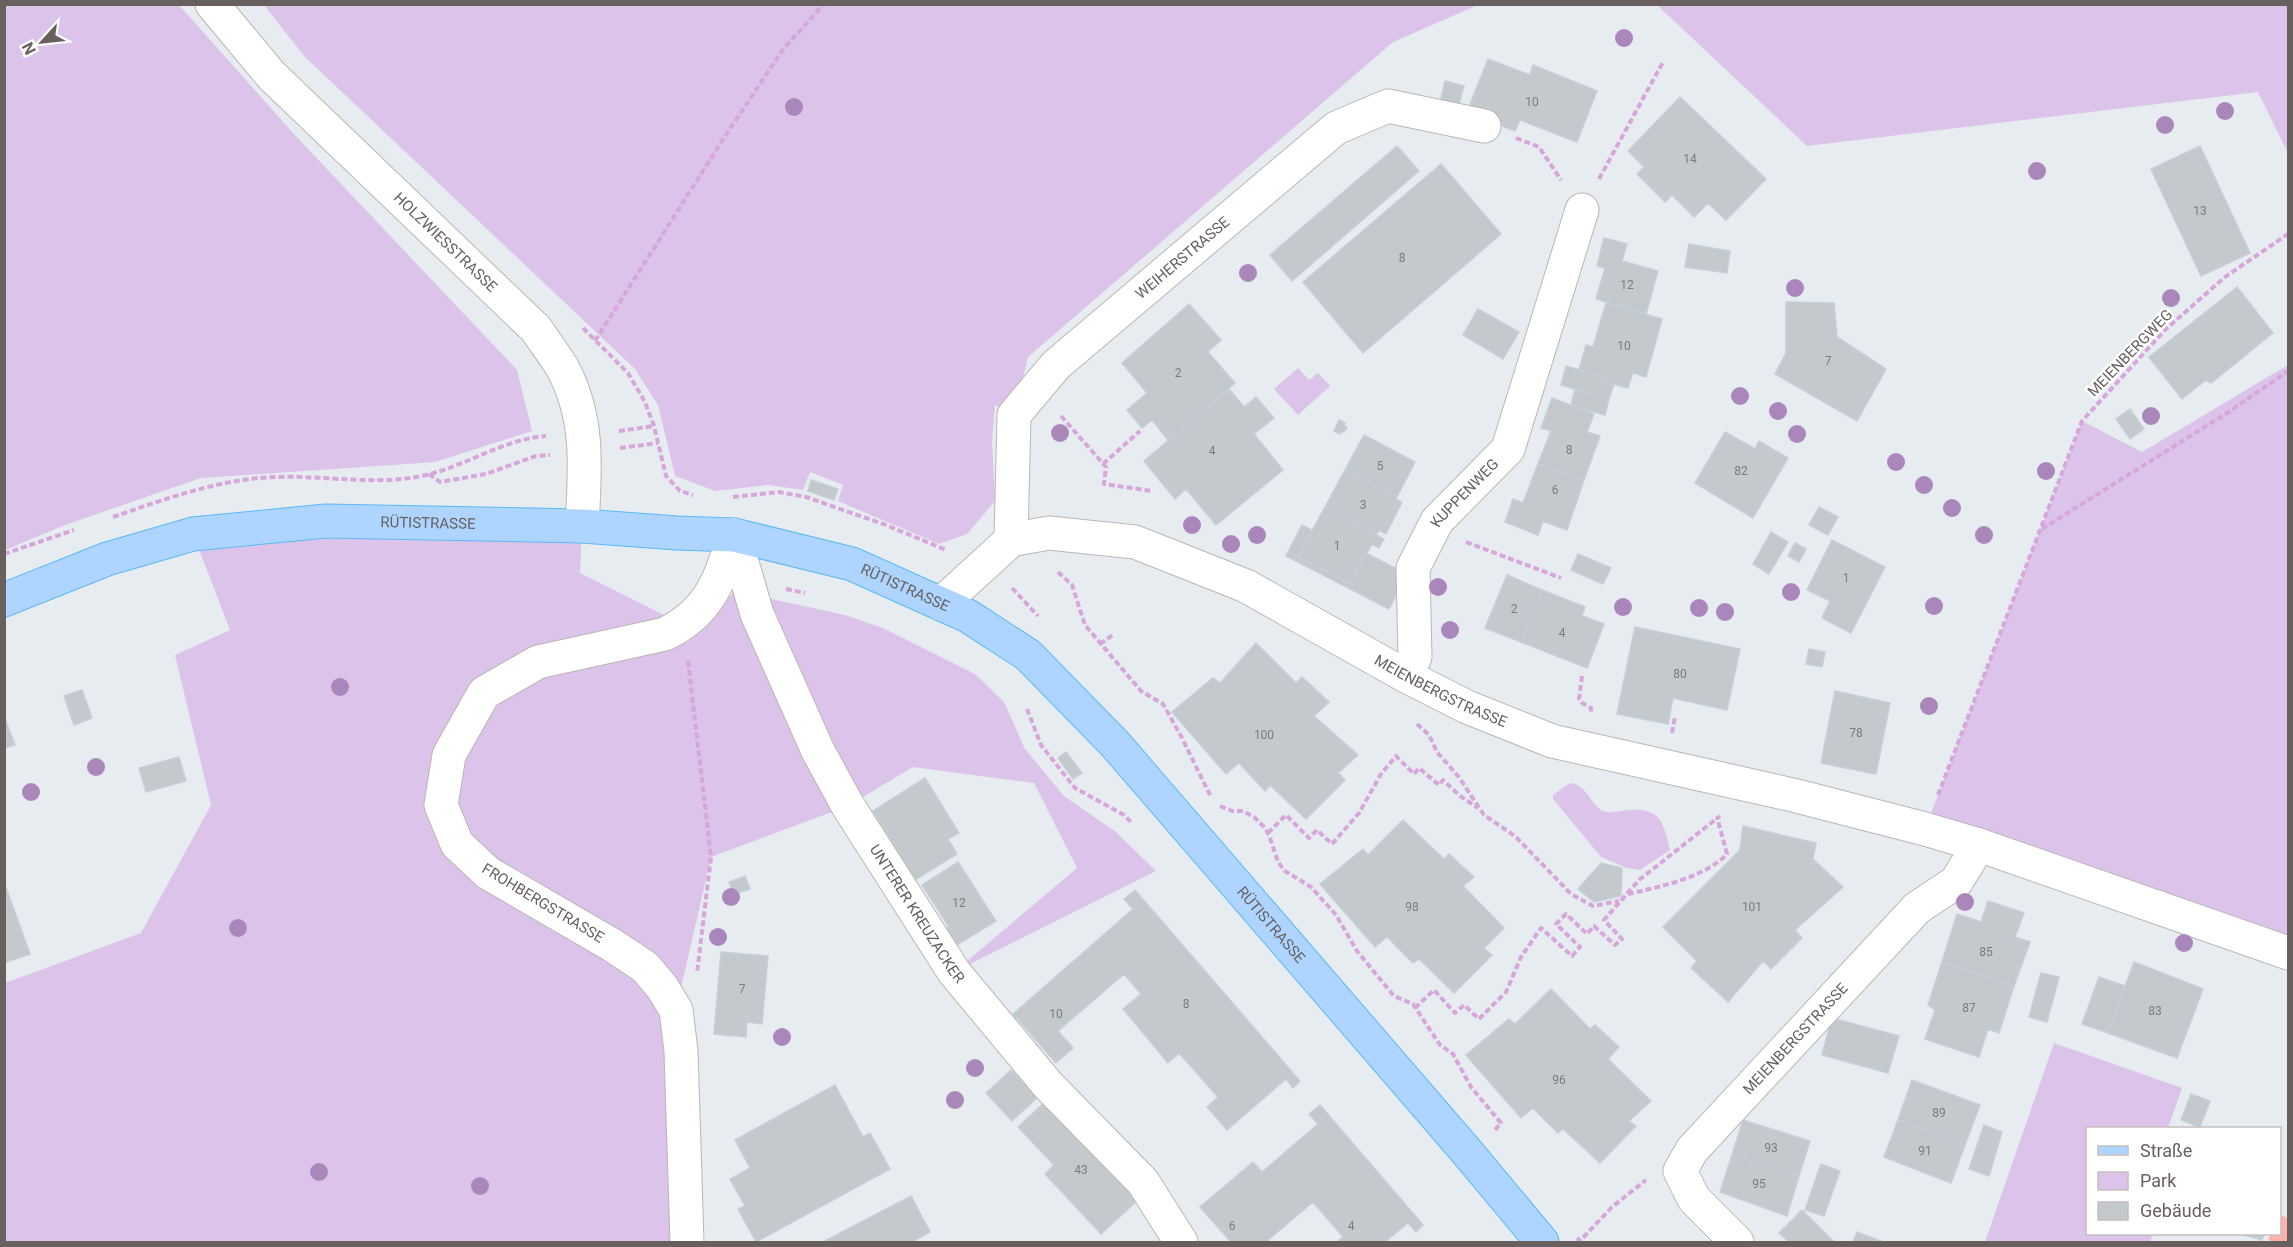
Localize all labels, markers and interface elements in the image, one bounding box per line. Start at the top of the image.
north arrow [12,12,72,72]
text: N [18,39,40,58]
house number: 10 [1525,95,1539,109]
house number: 14 [1683,152,1697,166]
street label: HOLZWIESSTRASSE [390,189,501,296]
house number: 13 [2193,204,2207,218]
street label: WEIHERSTRASSE [1132,213,1234,303]
house number: 8 [1399,251,1406,265]
house number: 12 [1620,278,1634,292]
street label: MEIENBERGWEG [2084,306,2176,400]
house number: 10 [1617,339,1631,353]
house number: 7 [1825,354,1832,368]
house number: 2 [1175,366,1182,380]
house number: 8 [1566,443,1573,457]
house number: 4 [1209,444,1216,458]
street label: KUPPENWEG [1426,455,1502,530]
house number: 5 [1377,459,1384,473]
house number: 82 [1734,464,1748,478]
house number: 6 [1552,483,1559,497]
house number: 3 [1360,498,1366,512]
street label: RÜTISTRASSE [380,513,476,533]
house number: 1 [1334,539,1340,553]
street label: RÜTISTRASSE [858,560,953,616]
house number: 1 [1843,571,1849,585]
house number: 2 [1511,602,1518,616]
house number: 4 [1559,626,1566,640]
street label: MEIENBERGSTRASSE [1371,651,1510,731]
house number: 80 [1673,667,1687,681]
house number: 78 [1849,726,1863,740]
house number: 100 [1254,728,1274,742]
street label: UNTERER KREUZACKER [866,841,968,987]
street label: FROHBERGSTRASSE [479,859,608,947]
street label: RÜTISTRASSE [1233,883,1309,967]
house number: 12 [952,896,966,910]
house number: 98 [1405,900,1419,914]
house number: 101 [1742,900,1762,914]
house number: 85 [1979,945,1993,959]
street label: MEIENBERGSTRASSE [1739,979,1852,1098]
house number: 7 [739,982,746,996]
house number: 8 [1183,997,1190,1011]
house number: 87 [1962,1001,1976,1015]
house number: 83 [2148,1004,2162,1018]
house number: 10 [1049,1007,1063,1021]
house number: 96 [1552,1073,1566,1087]
house number: 89 [1932,1106,1946,1120]
legend [2086,1127,2281,1235]
text: Straße [2140,1140,2192,1161]
house number: 93 [1764,1141,1778,1155]
house number: 91 [1918,1144,1932,1158]
house number: 43 [1074,1163,1088,1177]
text: Park [2140,1170,2177,1191]
house number: 95 [1752,1177,1766,1191]
text: Gebäude [2140,1200,2211,1221]
house number: 6 [1229,1219,1236,1233]
house number: 4 [1348,1219,1355,1233]

